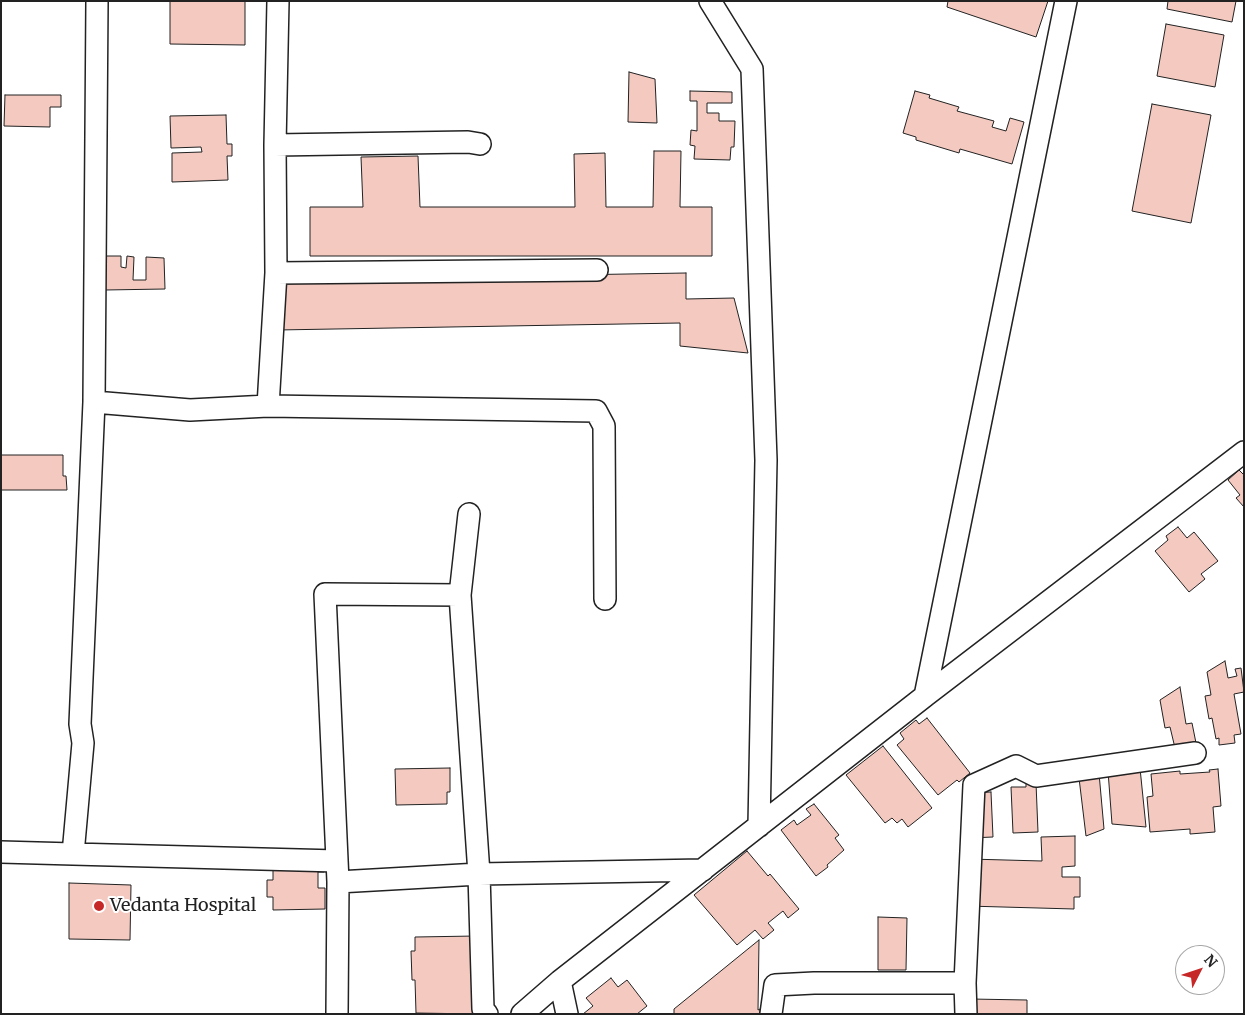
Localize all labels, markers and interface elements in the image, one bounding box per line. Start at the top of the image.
place label: Vedanta Hospital [110,895,256,917]
marker: Vedanta Hospital [92,899,106,913]
north arrow [1175,945,1225,995]
text: N [1200,951,1221,971]

